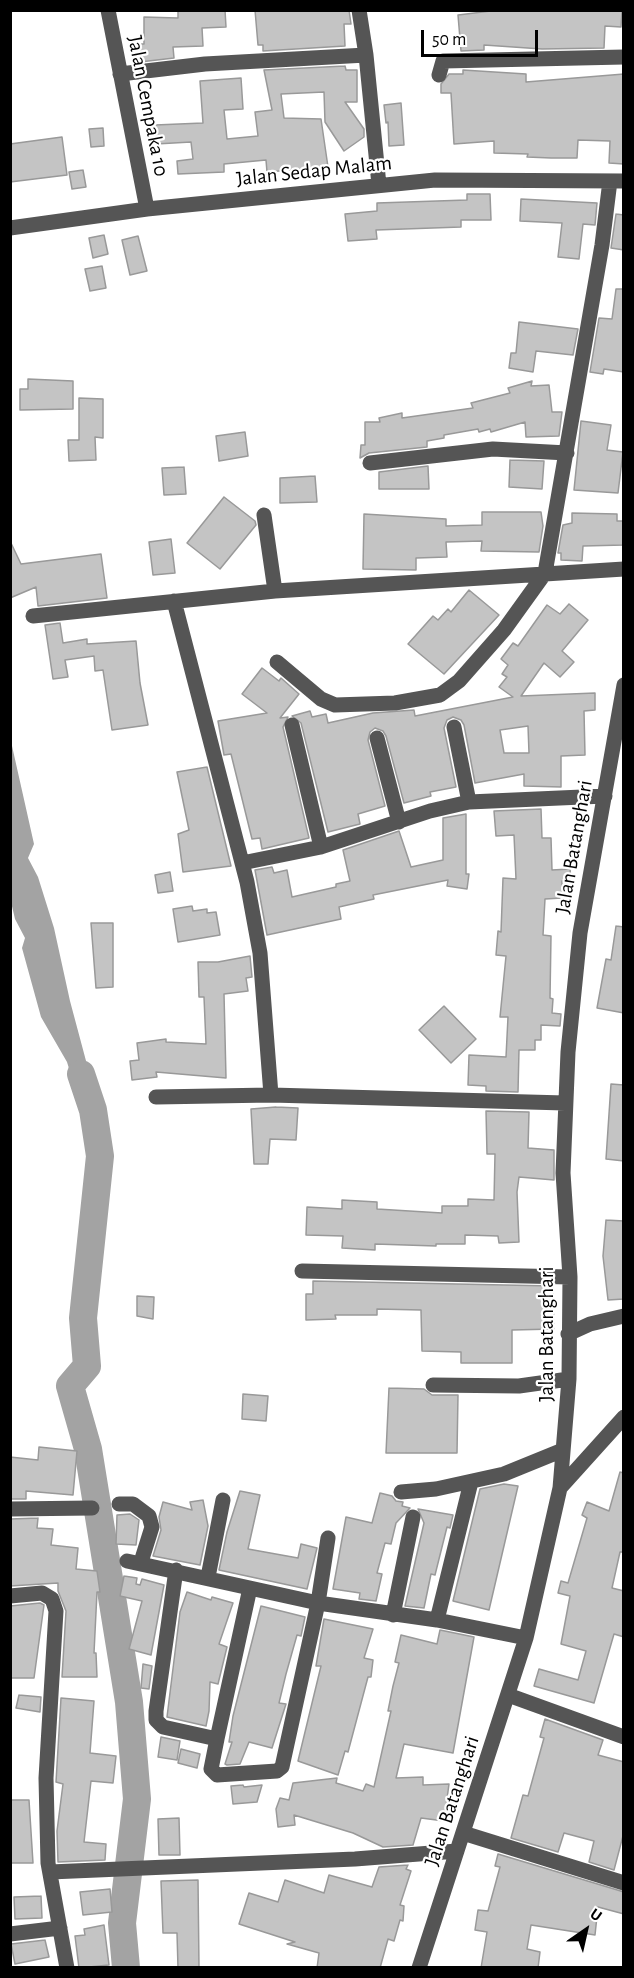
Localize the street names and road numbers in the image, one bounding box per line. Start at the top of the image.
street label: Jalan Cempaka 10 [122,34,174,178]
street label: Jalan Sedap Malam [235,150,393,192]
street label: Jalan Batanghari [550,778,598,916]
street label: Jalan Batanghari [534,1266,560,1402]
street label: Jalan Batanghari [419,1733,485,1869]

